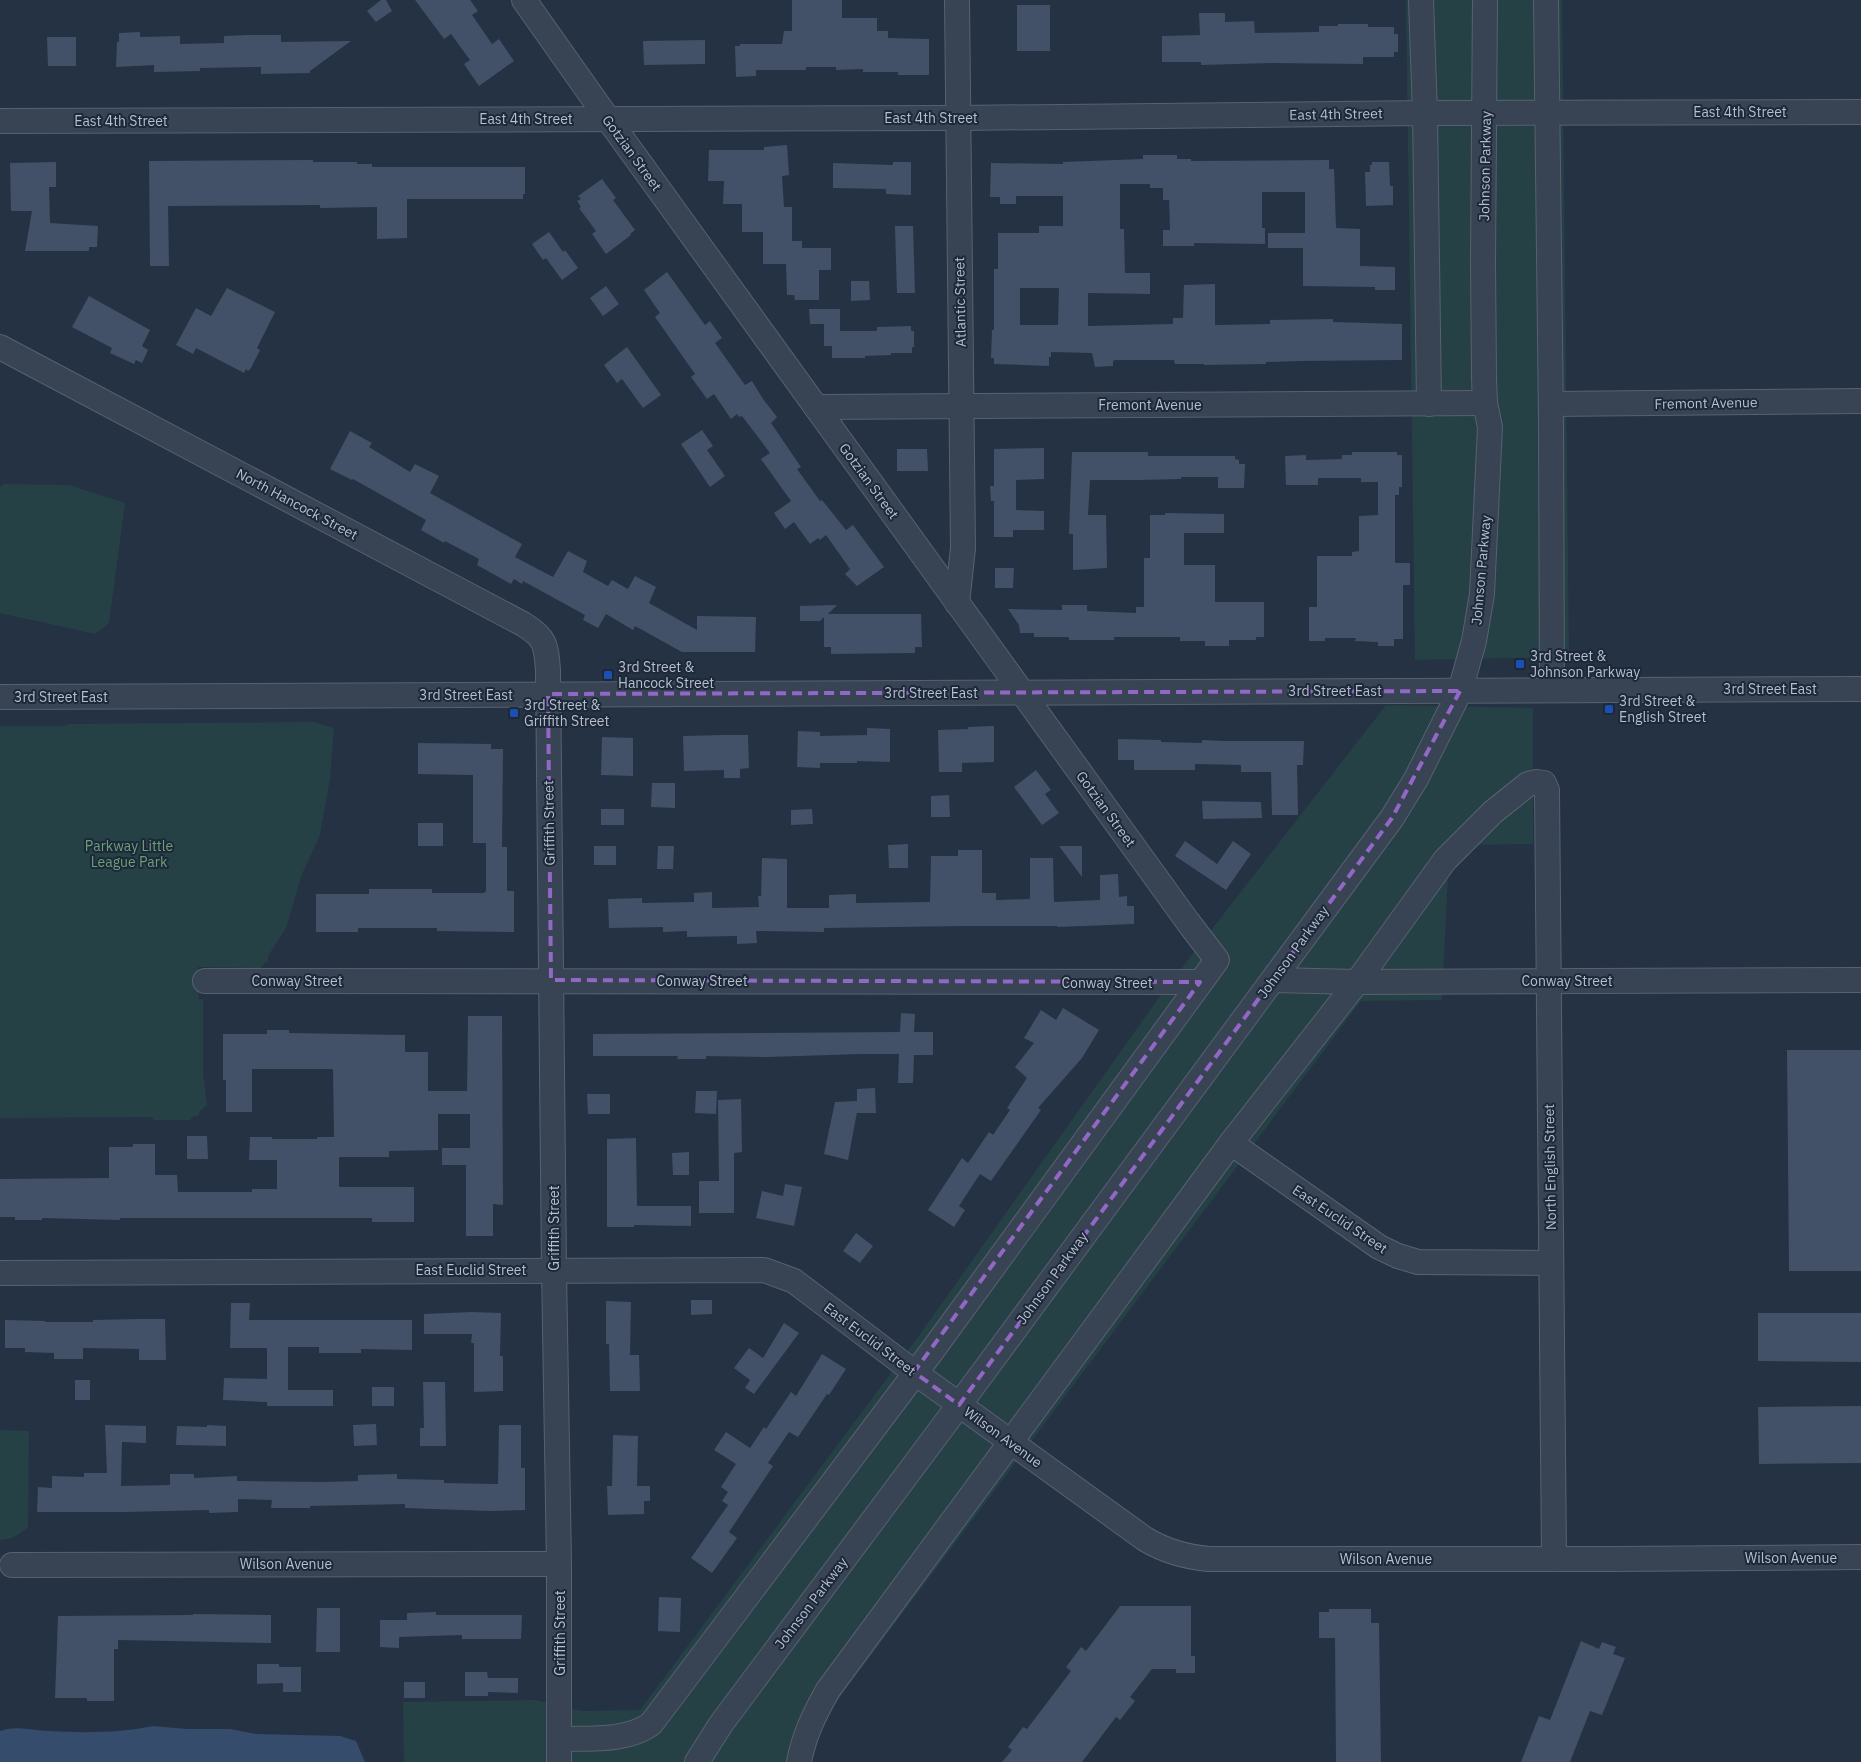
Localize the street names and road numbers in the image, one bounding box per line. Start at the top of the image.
street label: East 4th Street [1693,103,1787,121]
street label: East 4th Street [1289,104,1383,124]
street label: East 4th Street [884,109,978,127]
street label: East 4th Street [479,110,573,128]
street label: Gotzian Street [598,111,666,195]
street label: Johnson Parkway [1475,111,1495,221]
street label: East 4th Street [74,112,168,130]
street label: Atlantic Street [950,257,970,347]
street label: Fremont Avenue [1654,393,1758,413]
street label: Fremont Avenue [1098,396,1202,414]
street label: Gotzian Street [835,439,903,523]
street label: North Hancock Street [233,464,361,544]
street label: Johnson Parkway [1467,514,1495,626]
street label: 3rd Street East [1723,680,1817,698]
street label: 3rd Street East [1288,682,1382,700]
street label: 3rd Street East [884,684,978,702]
street label: 3rd Street East [419,686,513,704]
street label: 3rd Street East [14,688,108,706]
street label: Gotzian Street [1072,767,1140,851]
street label: Griffith Street [539,780,559,866]
street label: Johnson Parkway [1253,902,1333,1002]
street label: Conway Street [251,972,343,990]
street label: Conway Street [656,972,748,990]
street label: Conway Street [1521,972,1613,990]
street label: Conway Street [1061,974,1153,992]
street label: North English Street [1540,1104,1560,1230]
street label: East Euclid Street [1289,1181,1391,1258]
street label: Griffith Street [545,1185,563,1271]
street label: Johnson Parkway [1012,1228,1092,1328]
street label: East Euclid Street [416,1261,527,1279]
street label: East Euclid Street [820,1298,920,1380]
street label: Wilson Avenue [960,1403,1046,1472]
street label: Wilson Avenue [1745,1549,1838,1567]
street label: Wilson Avenue [1340,1550,1433,1568]
street label: Johnson Parkway [771,1554,851,1652]
street label: Wilson Avenue [240,1555,333,1573]
street label: Griffith Street [551,1590,569,1676]

